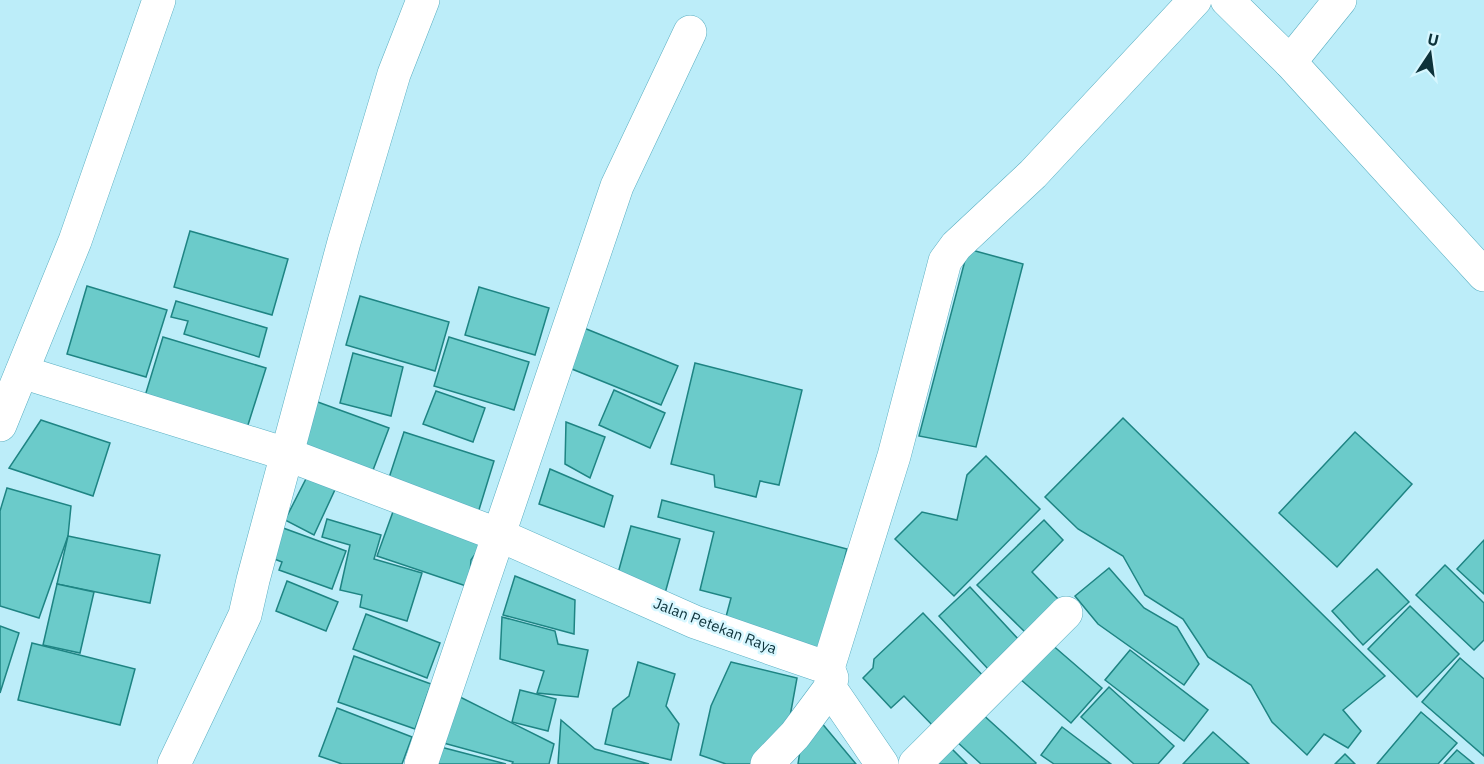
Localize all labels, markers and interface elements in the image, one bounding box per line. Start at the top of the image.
north arrow [1400,24,1460,84]
text: U [1426,28,1441,50]
street label: Jalan Petekan Raya [651,593,780,658]

